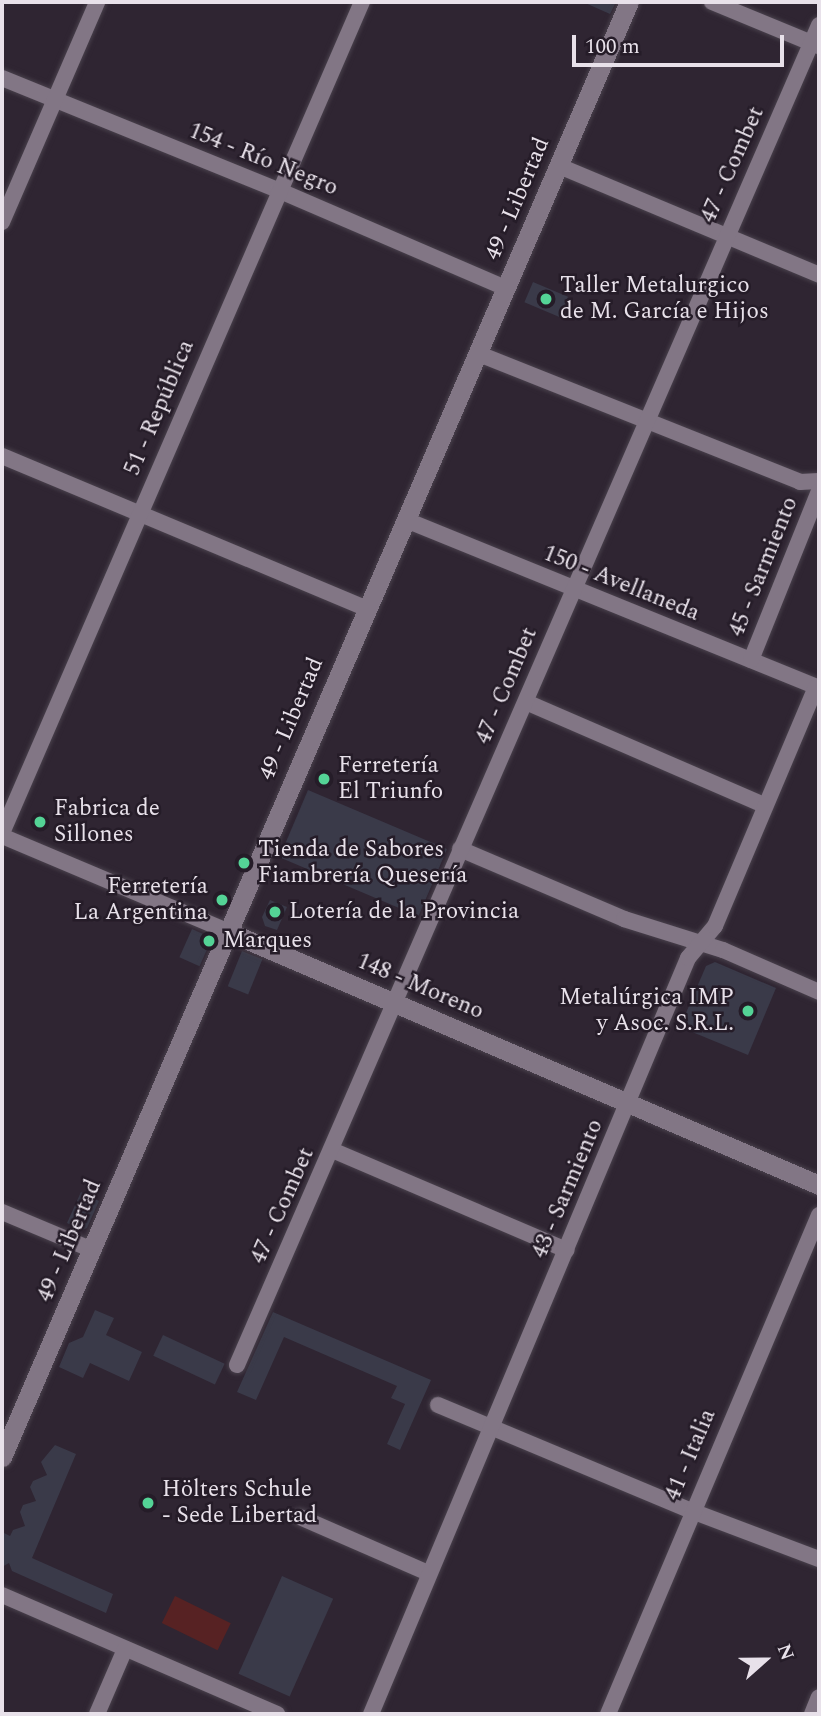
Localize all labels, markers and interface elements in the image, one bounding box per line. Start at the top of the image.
scale bar [576,21,788,65]
text: 100 m [585,31,640,63]
street label: 47 - Combet [695,103,771,227]
street label: 154 - Río Negro [184,118,342,202]
street label: 49 - Libertad [480,134,556,264]
place label: Taller Metalurgico de M. García e Hijos [560,272,769,326]
marker: Taller Metalurgico de M. García e Hijos [538,291,554,307]
street label: 51 - República [119,336,201,480]
street label: 45 - Sarmiento [723,493,805,641]
street label: 150 - Avellaneda [539,540,703,628]
street label: 47 - Combet [470,624,544,748]
street label: 49 - Libertad [254,654,330,784]
place label: Ferretería El Triunfo [338,752,443,806]
marker: Ferretería El Triunfo [316,771,332,787]
place label: Fabrica de Sillones [54,795,160,849]
marker: Fabrica de Sillones [32,814,48,830]
place label: Tienda de Sabores Fiambrería Quesería [258,836,468,890]
marker: Tienda de Sabores Fiambrería Quesería [236,855,252,871]
place label: Ferretería La Argentina [73,873,208,927]
marker: Ferretería La Argentina [214,892,230,908]
place label: Lotería de la Provincia [289,898,519,926]
marker: Lotería de la Provincia [267,904,283,920]
place label: Marques [223,927,312,955]
marker: Marques [201,933,217,949]
street label: 148 - Moreno [352,948,488,1026]
place label: Metalúrgica IMP y Asoc. S.R.L. [559,984,734,1038]
marker: Metalúrgica IMP y Asoc. S.R.L. [740,1003,756,1019]
street label: 43 - Sarmiento [526,1115,610,1263]
street label: 47 - Combet [245,1144,321,1268]
street label: 49 - Libertad [32,1176,108,1306]
street label: 41 - Italia [659,1405,723,1505]
place label: Hölters Schule - Sede Libertad [162,1476,317,1530]
marker: Hölters Schule - Sede Libertad [140,1495,156,1511]
north arrow [730,1625,800,1695]
text: N [769,1640,801,1665]

